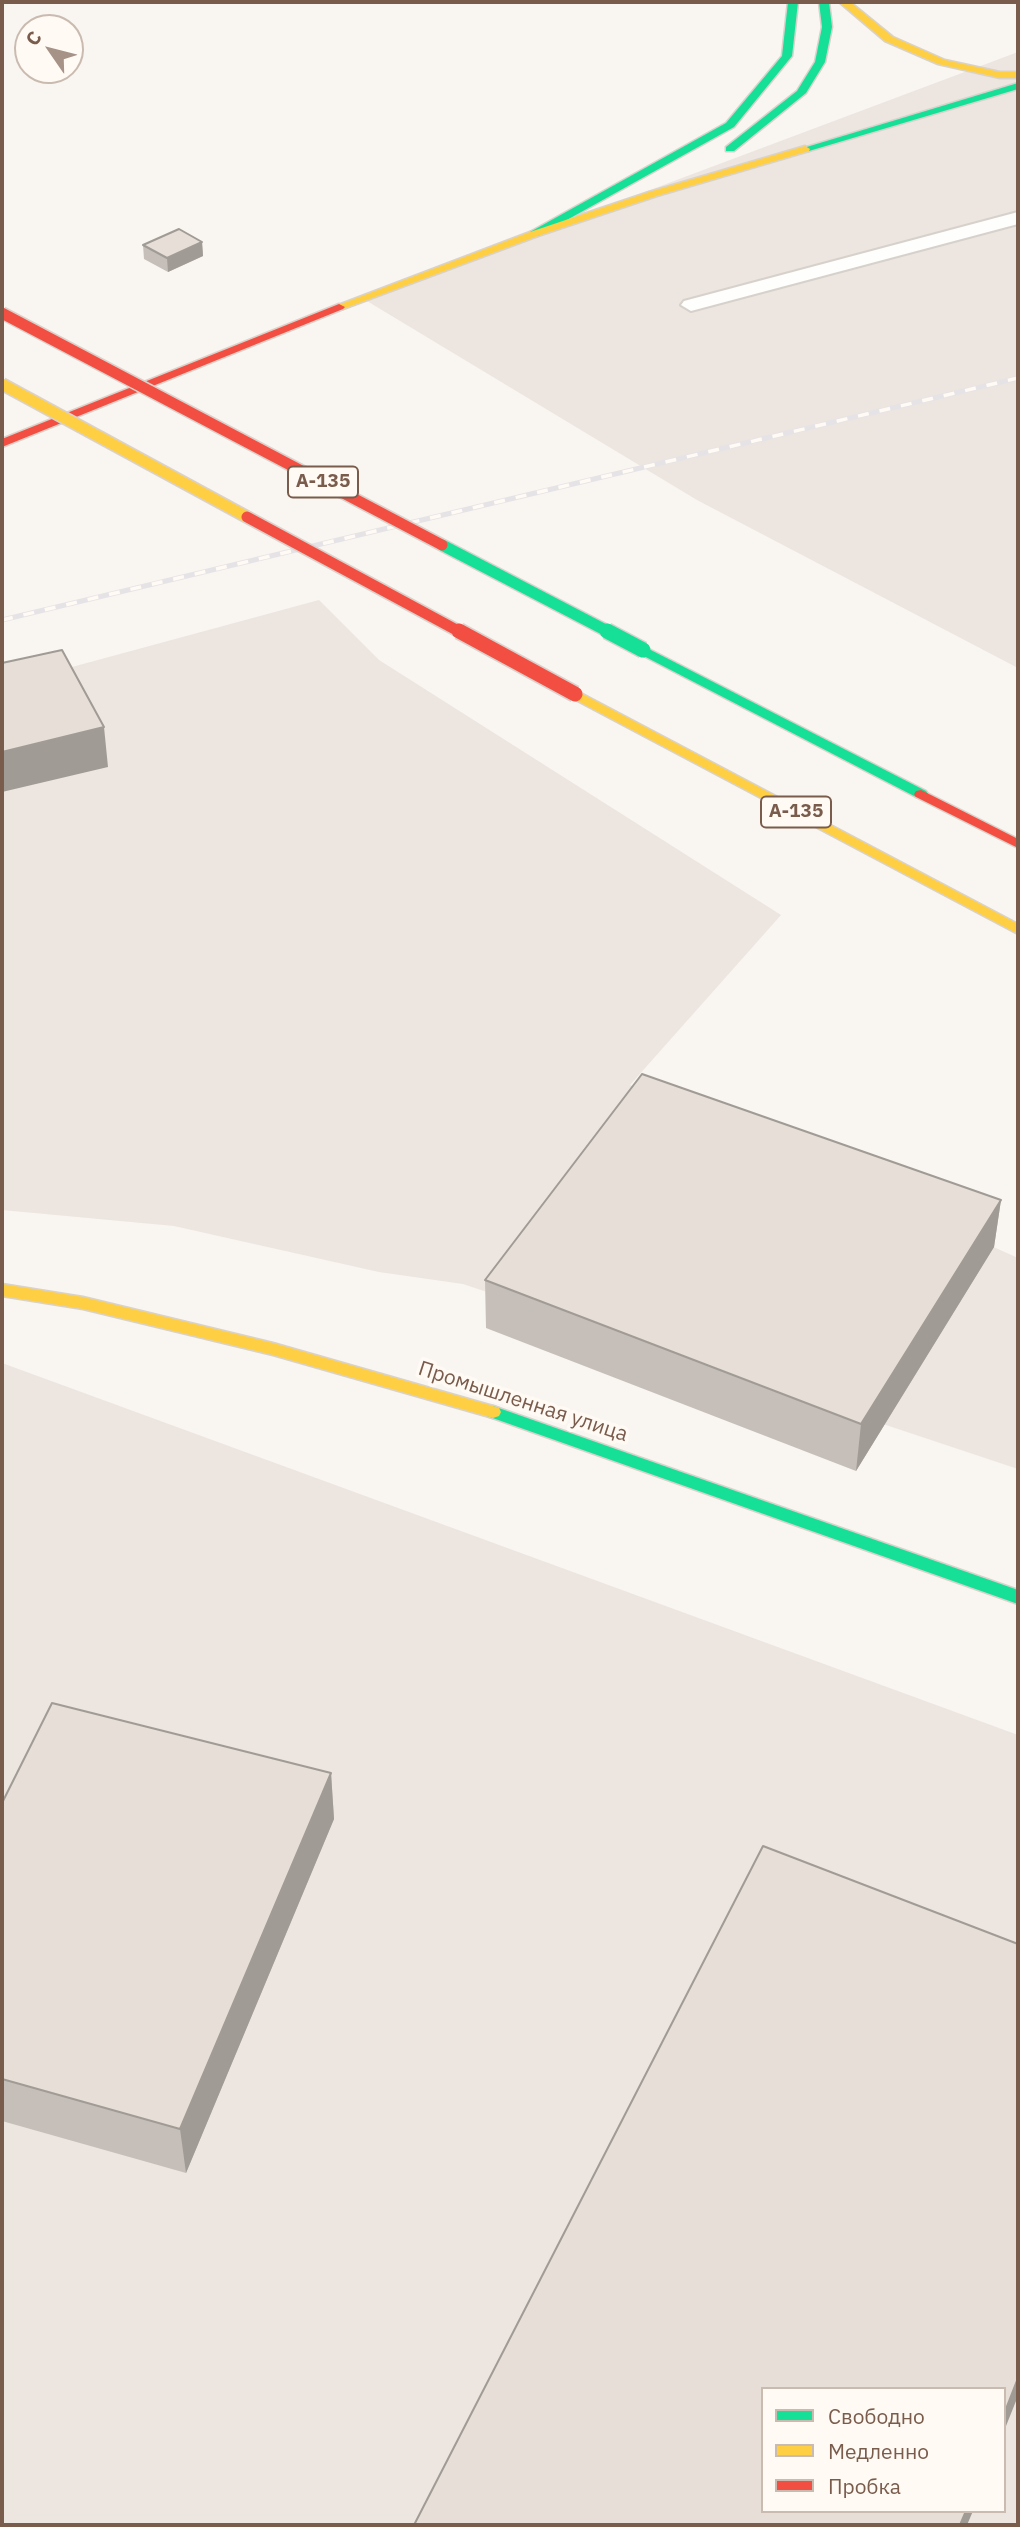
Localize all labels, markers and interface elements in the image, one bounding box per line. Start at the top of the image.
north arrow [14,14,84,84]
text: С [20,26,47,50]
road number: А-135 [288,467,358,498]
road number: А-135 [761,796,831,828]
street label: Промышленная улица [415,1356,631,1448]
legend [761,2387,1006,2513]
text: Свободно [828,2402,925,2430]
text: Медленно [828,2437,929,2465]
text: Пробка [828,2472,901,2500]

